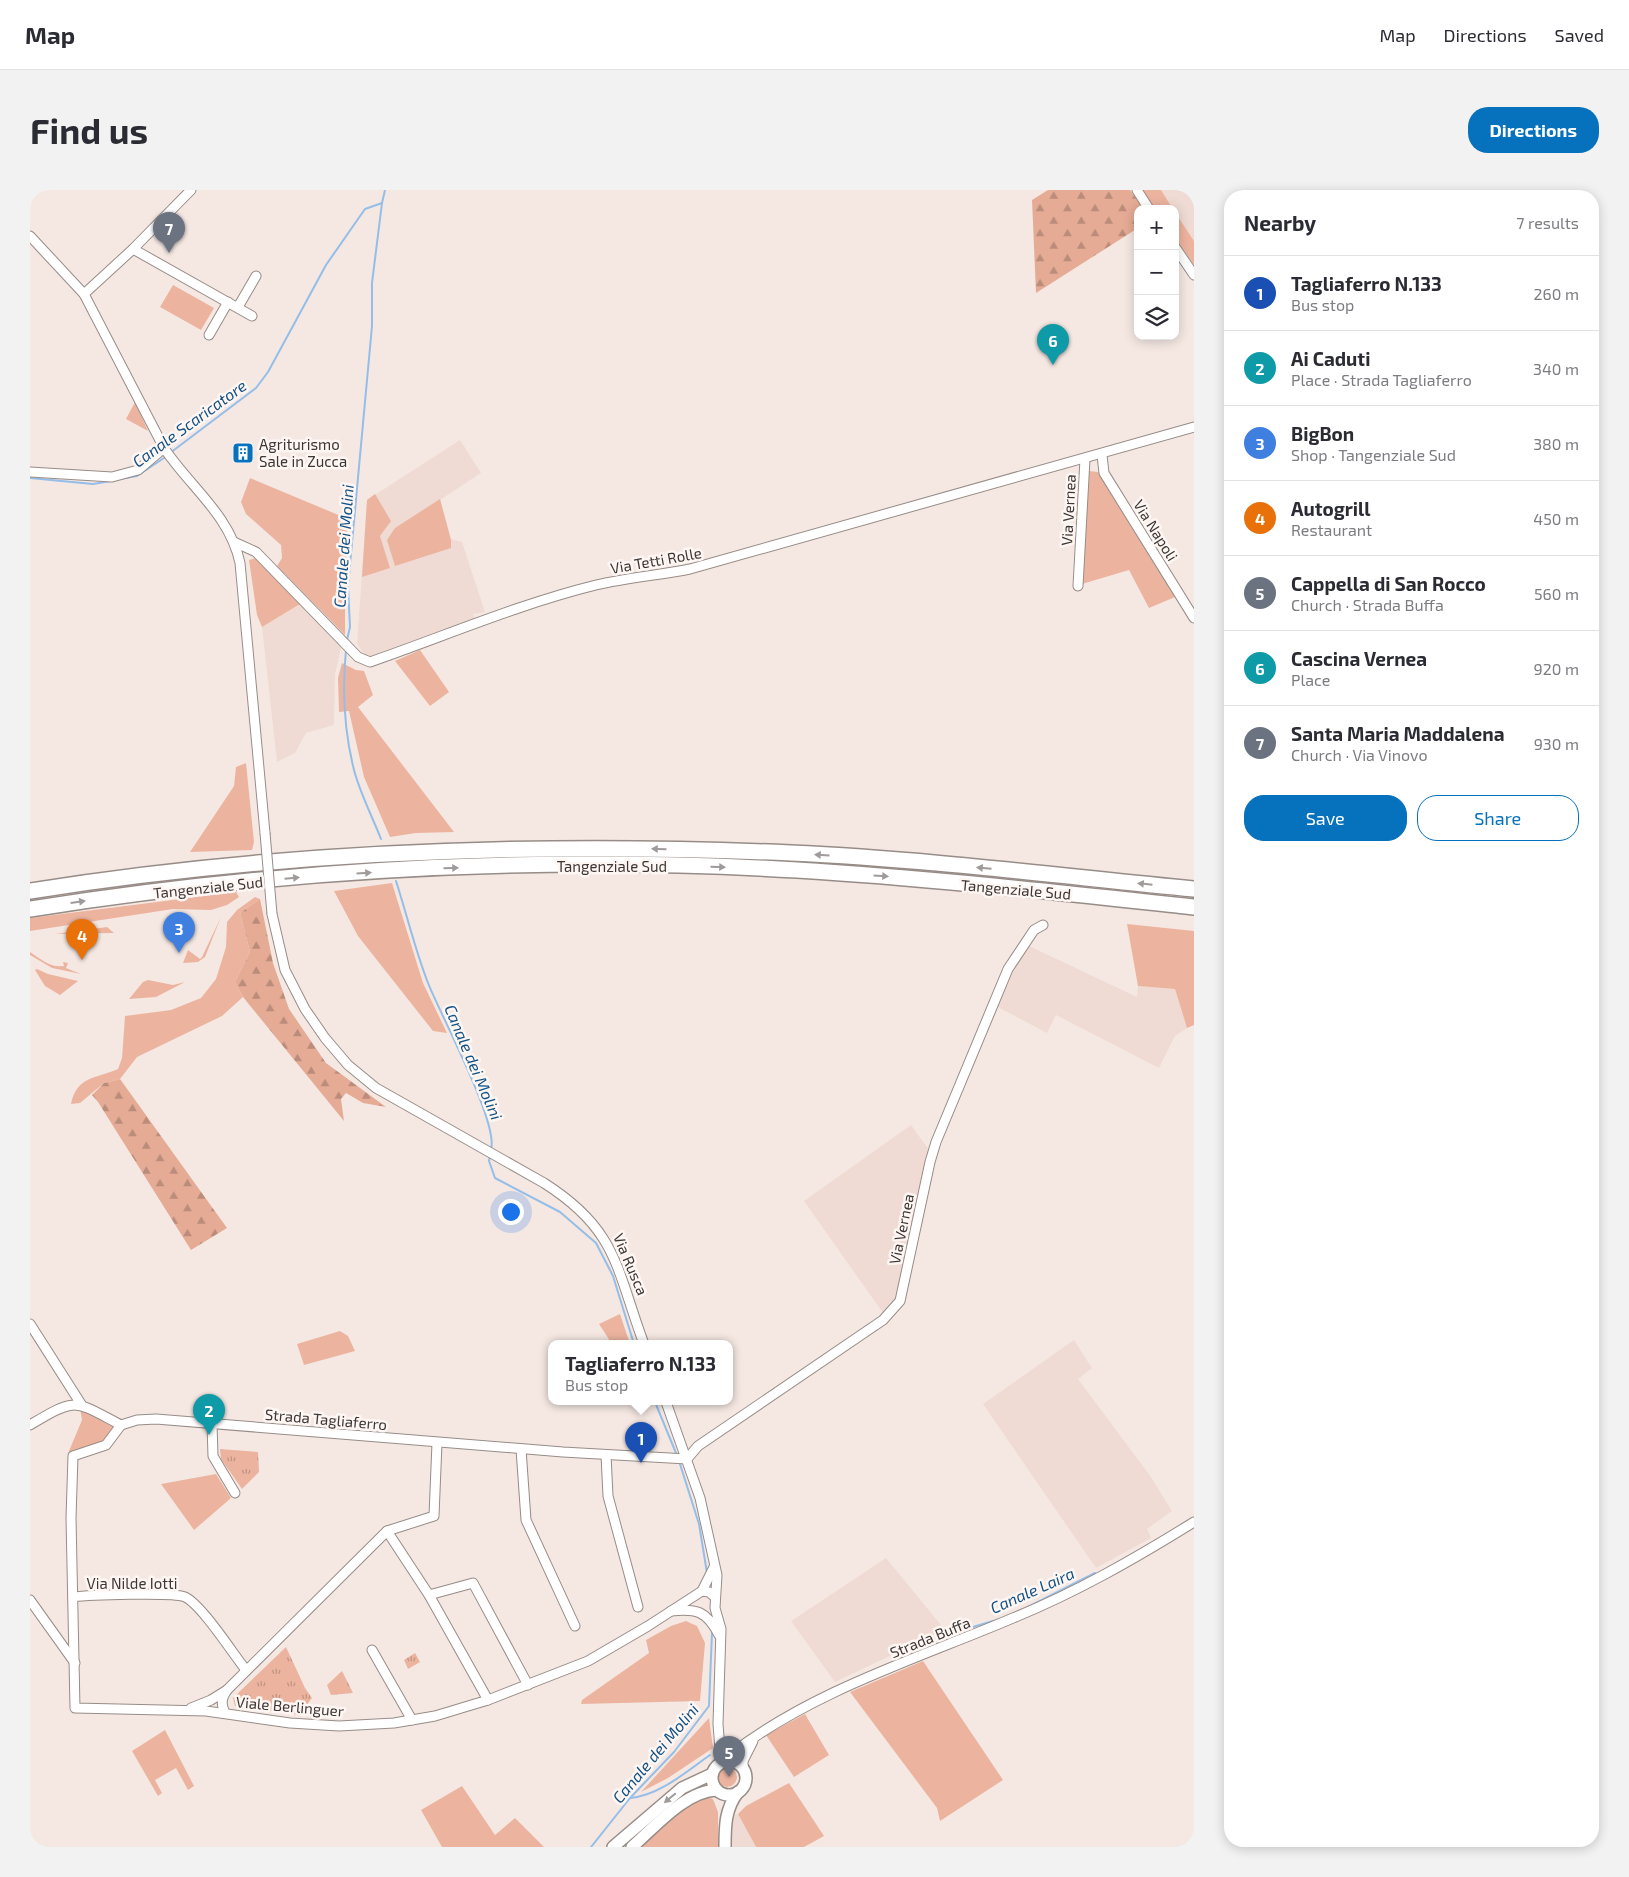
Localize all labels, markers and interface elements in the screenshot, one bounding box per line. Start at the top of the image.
text: Map [25,20,75,49]
text: Map [1379,24,1416,46]
text: Directions [1444,24,1527,46]
text: Saved [1555,24,1604,46]
button: Directions [1468,107,1599,153]
text: Find us [30,109,148,151]
map controls [1134,205,1179,340]
button: + [1134,205,1179,250]
text: Nearby [1244,210,1316,235]
pin: 7 [153,212,185,253]
text: 7 results [1516,213,1579,232]
button: − [1134,250,1179,295]
text: Tagliaferro N.133 [1291,272,1442,295]
text: 1 [1257,284,1263,303]
text: 260 m [1534,284,1579,303]
button: layers [1134,295,1179,340]
text: Bus stop [1291,295,1354,314]
pin: 6 [1037,324,1069,365]
text: Ai Caduti [1291,347,1370,370]
text: 2 [1255,359,1265,378]
text: 340 m [1533,359,1579,378]
text: Place · Strada Tagliaferro [1291,370,1472,389]
water label: Canale Scaricatore [128,375,250,471]
text: BigBon [1291,422,1354,445]
text: 3 [1255,434,1265,453]
text: 380 m [1533,434,1579,453]
place label: Agriturismo Sale in Zucca [259,435,347,470]
building icon: Agriturismo Sale in Zucca [231,441,255,465]
text: Shop · Tangenziale Sud [1291,445,1456,464]
street label: Via Vernea [1057,474,1079,546]
water label: Canale dei Molini [329,484,357,608]
street label: Via Napoli [1130,496,1182,564]
text: Autogrill [1291,497,1371,520]
text: 4 [1255,509,1265,528]
text: 450 m [1533,509,1579,528]
text: Restaurant [1291,520,1372,539]
street label: Via Tetti Rolle [609,543,703,577]
text: Cappella di San Rocco [1291,572,1486,595]
text: 5 [1256,584,1264,603]
text: 560 m [1534,584,1579,603]
text: Church · Strada Buffa [1291,595,1444,614]
text: Cascina Vernea [1291,647,1427,670]
text: 6 [1255,659,1265,678]
text: 920 m [1534,659,1579,678]
text: Place [1291,670,1330,689]
text: Santa Maria Maddalena [1291,722,1505,745]
text: 7 [1256,734,1264,753]
text: 930 m [1534,734,1579,753]
text: Church · Via Vinovo [1291,745,1428,764]
button: Save [1244,795,1407,841]
button: Share [1417,795,1579,841]
one-way arrow [651,845,667,853]
one-way arrow [814,851,830,859]
street label: Tangenziale Sud [557,857,667,875]
one-way arrow [443,864,459,872]
one-way arrow [711,864,727,872]
one-way arrow [975,864,991,872]
one-way arrow [356,869,372,877]
street label: Tangenziale Sud [152,872,264,902]
one-way arrow [873,873,889,881]
one-way arrow [284,874,300,882]
street label: Tangenziale Sud [960,875,1072,903]
one-way arrow [1137,880,1153,888]
one-way arrow [71,898,87,906]
pin: 3 [163,912,195,953]
pin: 4 [66,919,98,960]
water label: Canale dei Molini [441,1001,507,1123]
street label: Via Vernea [885,1192,917,1266]
your location [498,1199,524,1225]
street label: Via Rusca [610,1230,652,1298]
popup [548,1340,733,1405]
text: Tagliaferro N.133 [565,1352,716,1375]
text: Bus stop [565,1375,628,1394]
pin: 2 [193,1394,225,1435]
street label: Strada Tagliaferro [264,1405,388,1433]
pin: 1 [625,1422,657,1463]
water label: Canale Laira [987,1563,1077,1617]
street label: Via Nilde Iotti [87,1574,177,1592]
street label: Strada Buffa [887,1613,973,1661]
street label: Viale Berlinguer [235,1692,345,1720]
water label: Canale dei Molini [608,1700,702,1806]
pin: 5 [713,1736,745,1777]
one-way arrow [664,1793,677,1804]

